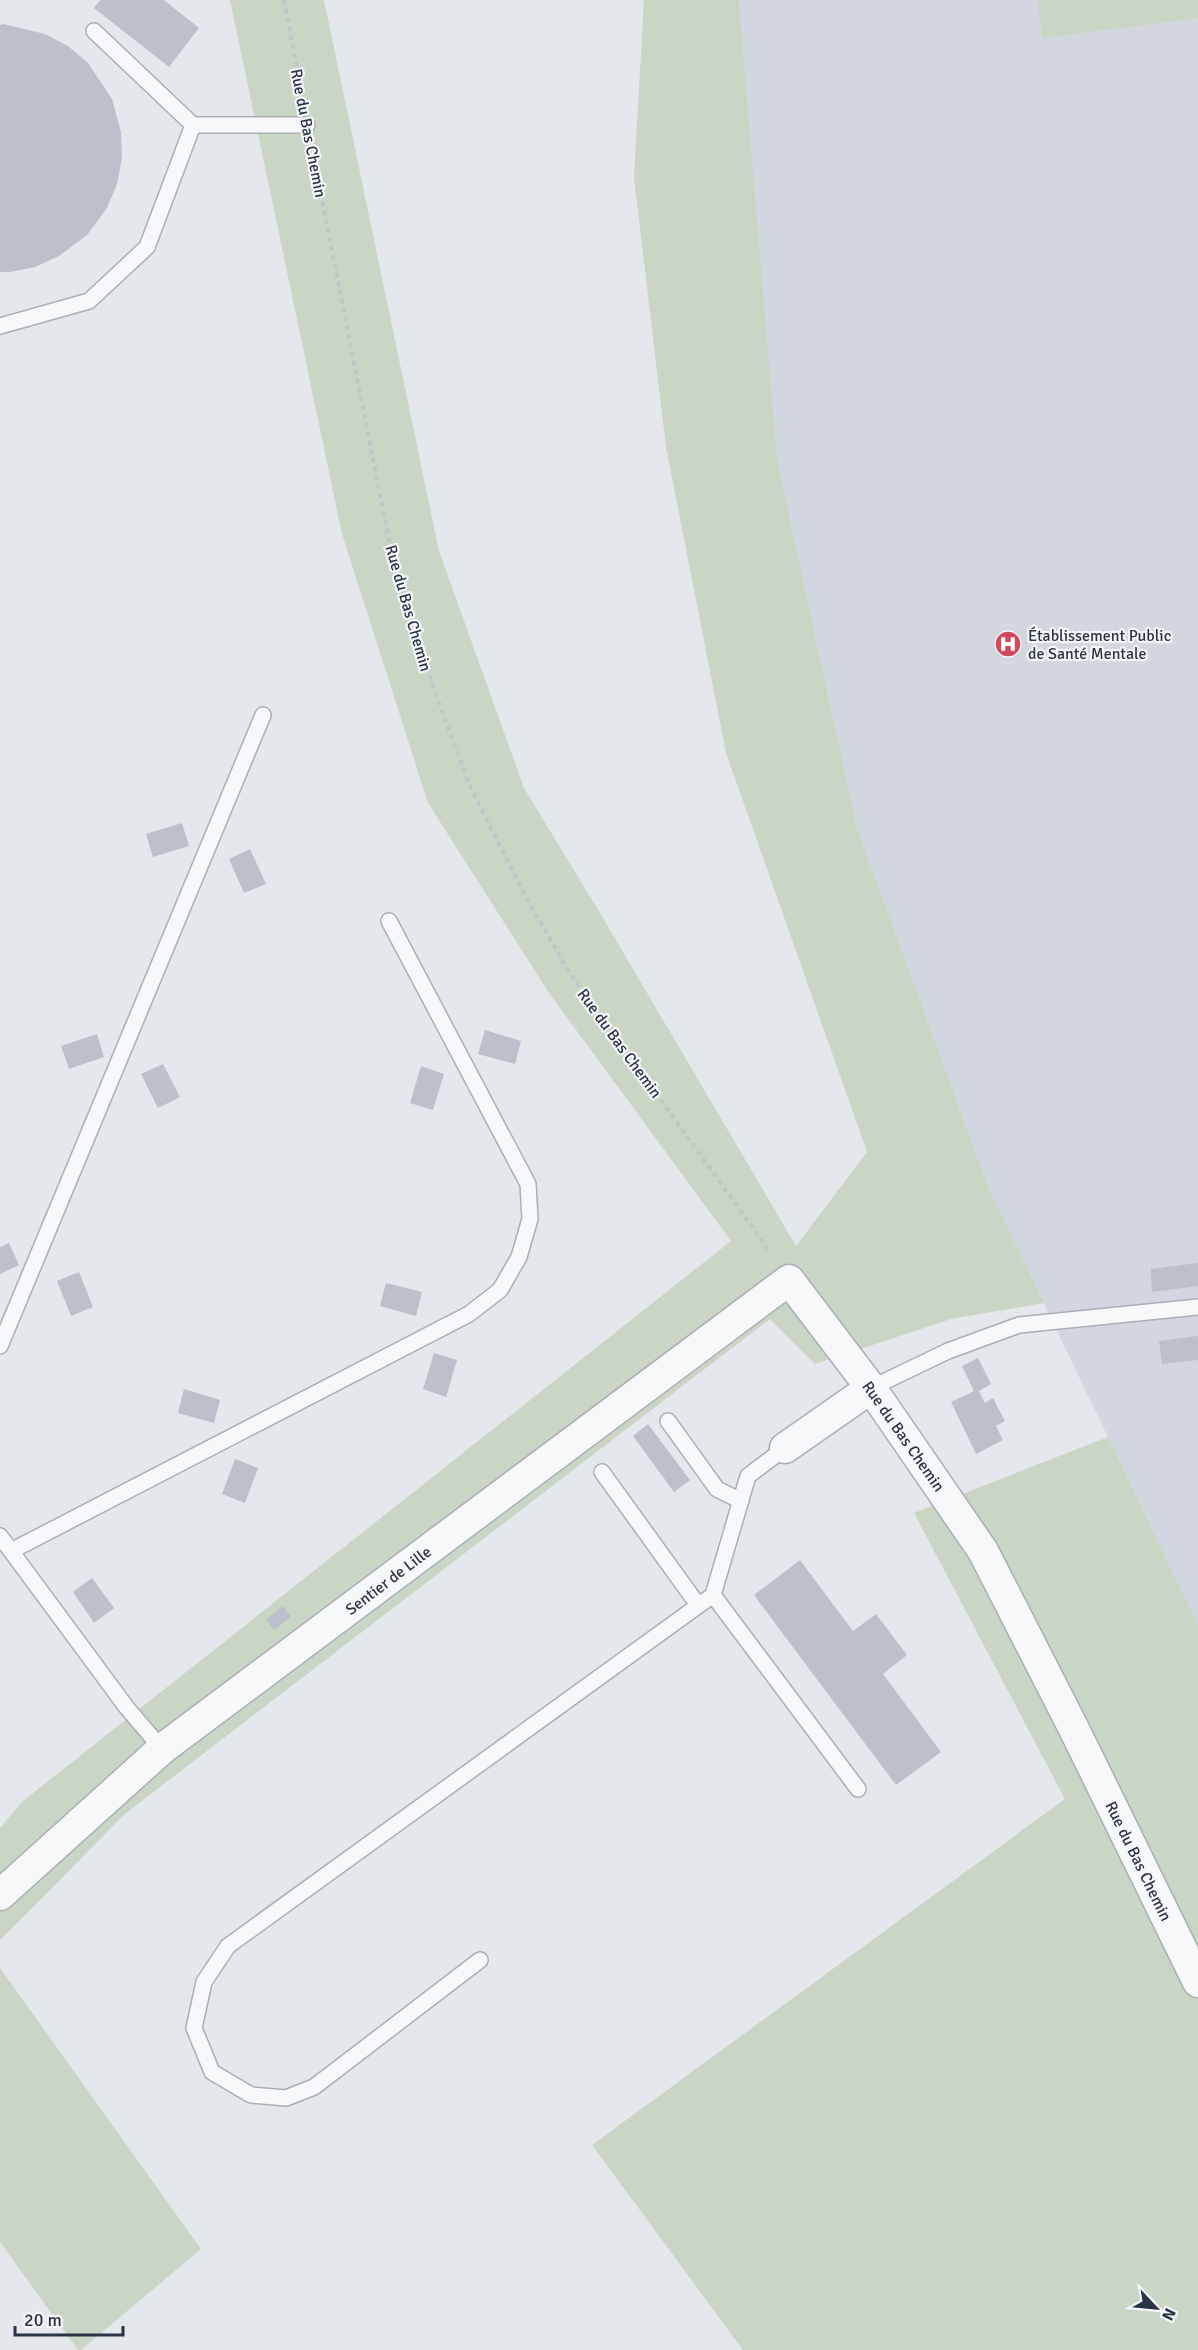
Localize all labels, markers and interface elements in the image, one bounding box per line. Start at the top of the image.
street label: Rue du Bas Chemin [286,67,330,199]
street label: Rue du Bas Chemin [380,543,436,674]
place label: Établissement Public de Santé Mentale [1028,626,1171,664]
hospital icon: Établissement Public de Santé Mentale [993,629,1023,659]
street label: Rue du Bas Chemin [573,985,666,1102]
street label: Rue du Bas Chemin [857,1377,949,1496]
street label: Sentier de Lille [342,1542,436,1620]
street label: Rue du Bas Chemin [1100,1798,1176,1925]
north arrow [1126,2278,1186,2338]
scale bar [15,2299,123,2337]
text: N [1157,2305,1180,2324]
text: 20 m [24,2309,62,2331]

